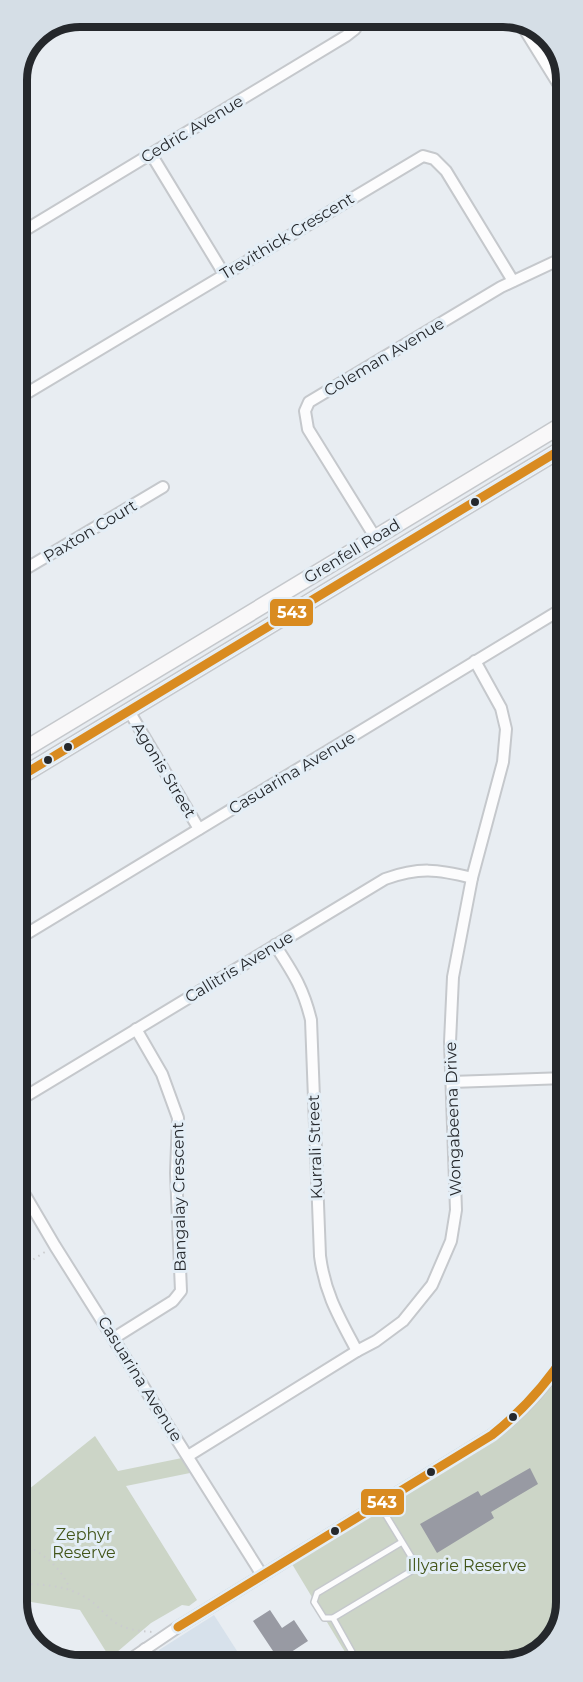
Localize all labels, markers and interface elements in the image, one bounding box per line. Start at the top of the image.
street label: Cedric Avenue [138,91,246,167]
street label: Trevithick Crescent [217,188,358,283]
street label: Coleman Avenue [320,314,448,400]
street label: Paxton Court [40,495,140,566]
unlabelled marker [469,496,481,508]
street label: Grenfell Road [301,515,403,587]
line badge: 543 [269,598,314,627]
text: 543 [277,603,307,622]
street label: Agonis Street [128,719,200,822]
street label: Casuarina Avenue [225,728,359,818]
unlabelled marker [62,741,74,753]
unlabelled marker [42,754,54,766]
street label: Callitris Avenue [181,927,297,1007]
street label: Wongabeena Drive [441,1041,465,1197]
street label: Kurrali Street [304,1094,326,1200]
street label: Bangalay Crescent [168,1121,190,1272]
street label: Casuarina Avenue [94,1313,186,1445]
unlabelled marker [507,1411,519,1423]
unlabelled marker [425,1466,437,1478]
line badge: 543 [360,1488,405,1516]
text: 543 [367,1493,397,1512]
park label: Zephyr Reserve [52,1525,116,1562]
unlabelled marker [329,1525,341,1537]
park label: Illyarie Reserve [407,1556,527,1575]

